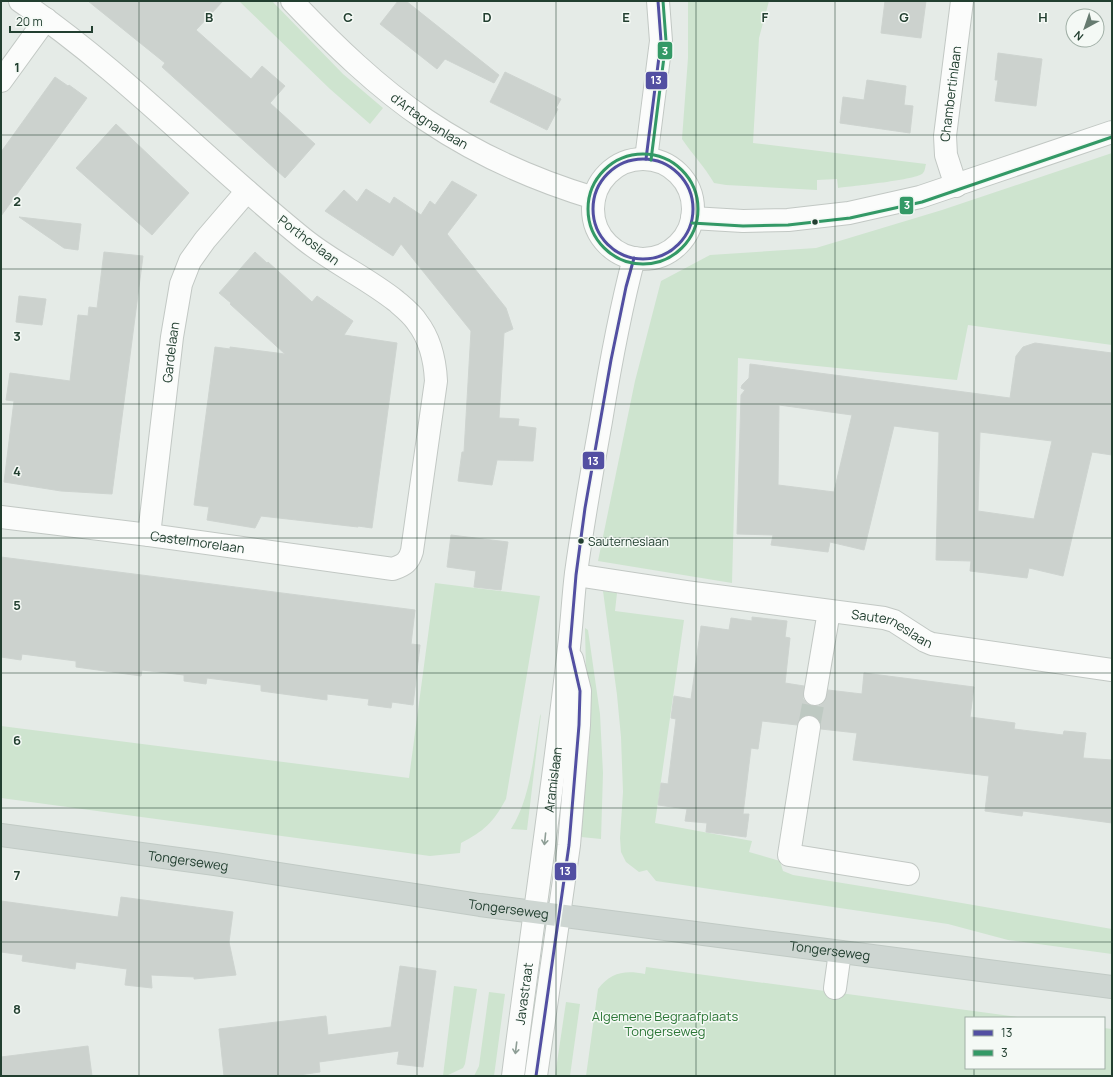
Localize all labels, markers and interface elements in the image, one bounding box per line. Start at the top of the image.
scale bar [10,8,92,34]
text: B [205,8,213,26]
text: C [343,8,353,26]
text: D [482,8,492,26]
text: E [622,8,630,26]
text: F [762,8,769,26]
text: G [899,8,909,26]
text: H [1038,8,1048,26]
north arrow [1065,8,1105,48]
text: 20 m [16,13,43,30]
text: N [1070,28,1086,44]
line badge: 3 [657,41,673,60]
text: 3 [662,43,668,58]
street label: Chambertinlaan [936,45,965,142]
text: 1 [14,58,20,76]
line badge: 13 [645,71,668,90]
text: 13 [650,72,662,87]
street label: d'Artagnanlaan [387,88,472,153]
text: 2 [13,192,21,210]
line badge: 3 [899,196,914,215]
text: 3 [904,197,910,212]
street label: Porthoslaan [275,211,343,269]
unlabelled marker [810,217,820,227]
street label: Gardelaan [158,320,183,384]
text: 3 [13,327,21,345]
line badge: 13 [582,451,605,470]
text: 13 [587,453,599,468]
text: 4 [13,462,21,480]
street label: Castelmorelaan [149,526,246,557]
place label: Sauterneslaan [588,533,669,550]
marker: Sauterneslaan [576,536,586,546]
text: 5 [13,596,21,614]
street label: Sauterneslaan [850,605,935,652]
text: 6 [13,731,21,749]
street label: Aramislaan [540,746,566,814]
one-way arrow [541,832,548,845]
street label: Tongerseweg [147,846,230,875]
line badge: 13 [554,862,577,881]
text: 13 [559,863,571,878]
text: 7 [14,866,21,884]
street label: Tongerseweg [467,894,550,923]
street label: Tongerseweg [789,936,871,965]
street label: Javastraat [511,961,537,1026]
text: 8 [13,1000,21,1018]
park label: Algemene Begraafplaats Tongerseweg [592,1007,738,1040]
legend [965,1017,1105,1069]
text: 13 [1001,1024,1012,1041]
one-way arrow [512,1041,520,1054]
text: 3 [1001,1044,1008,1061]

